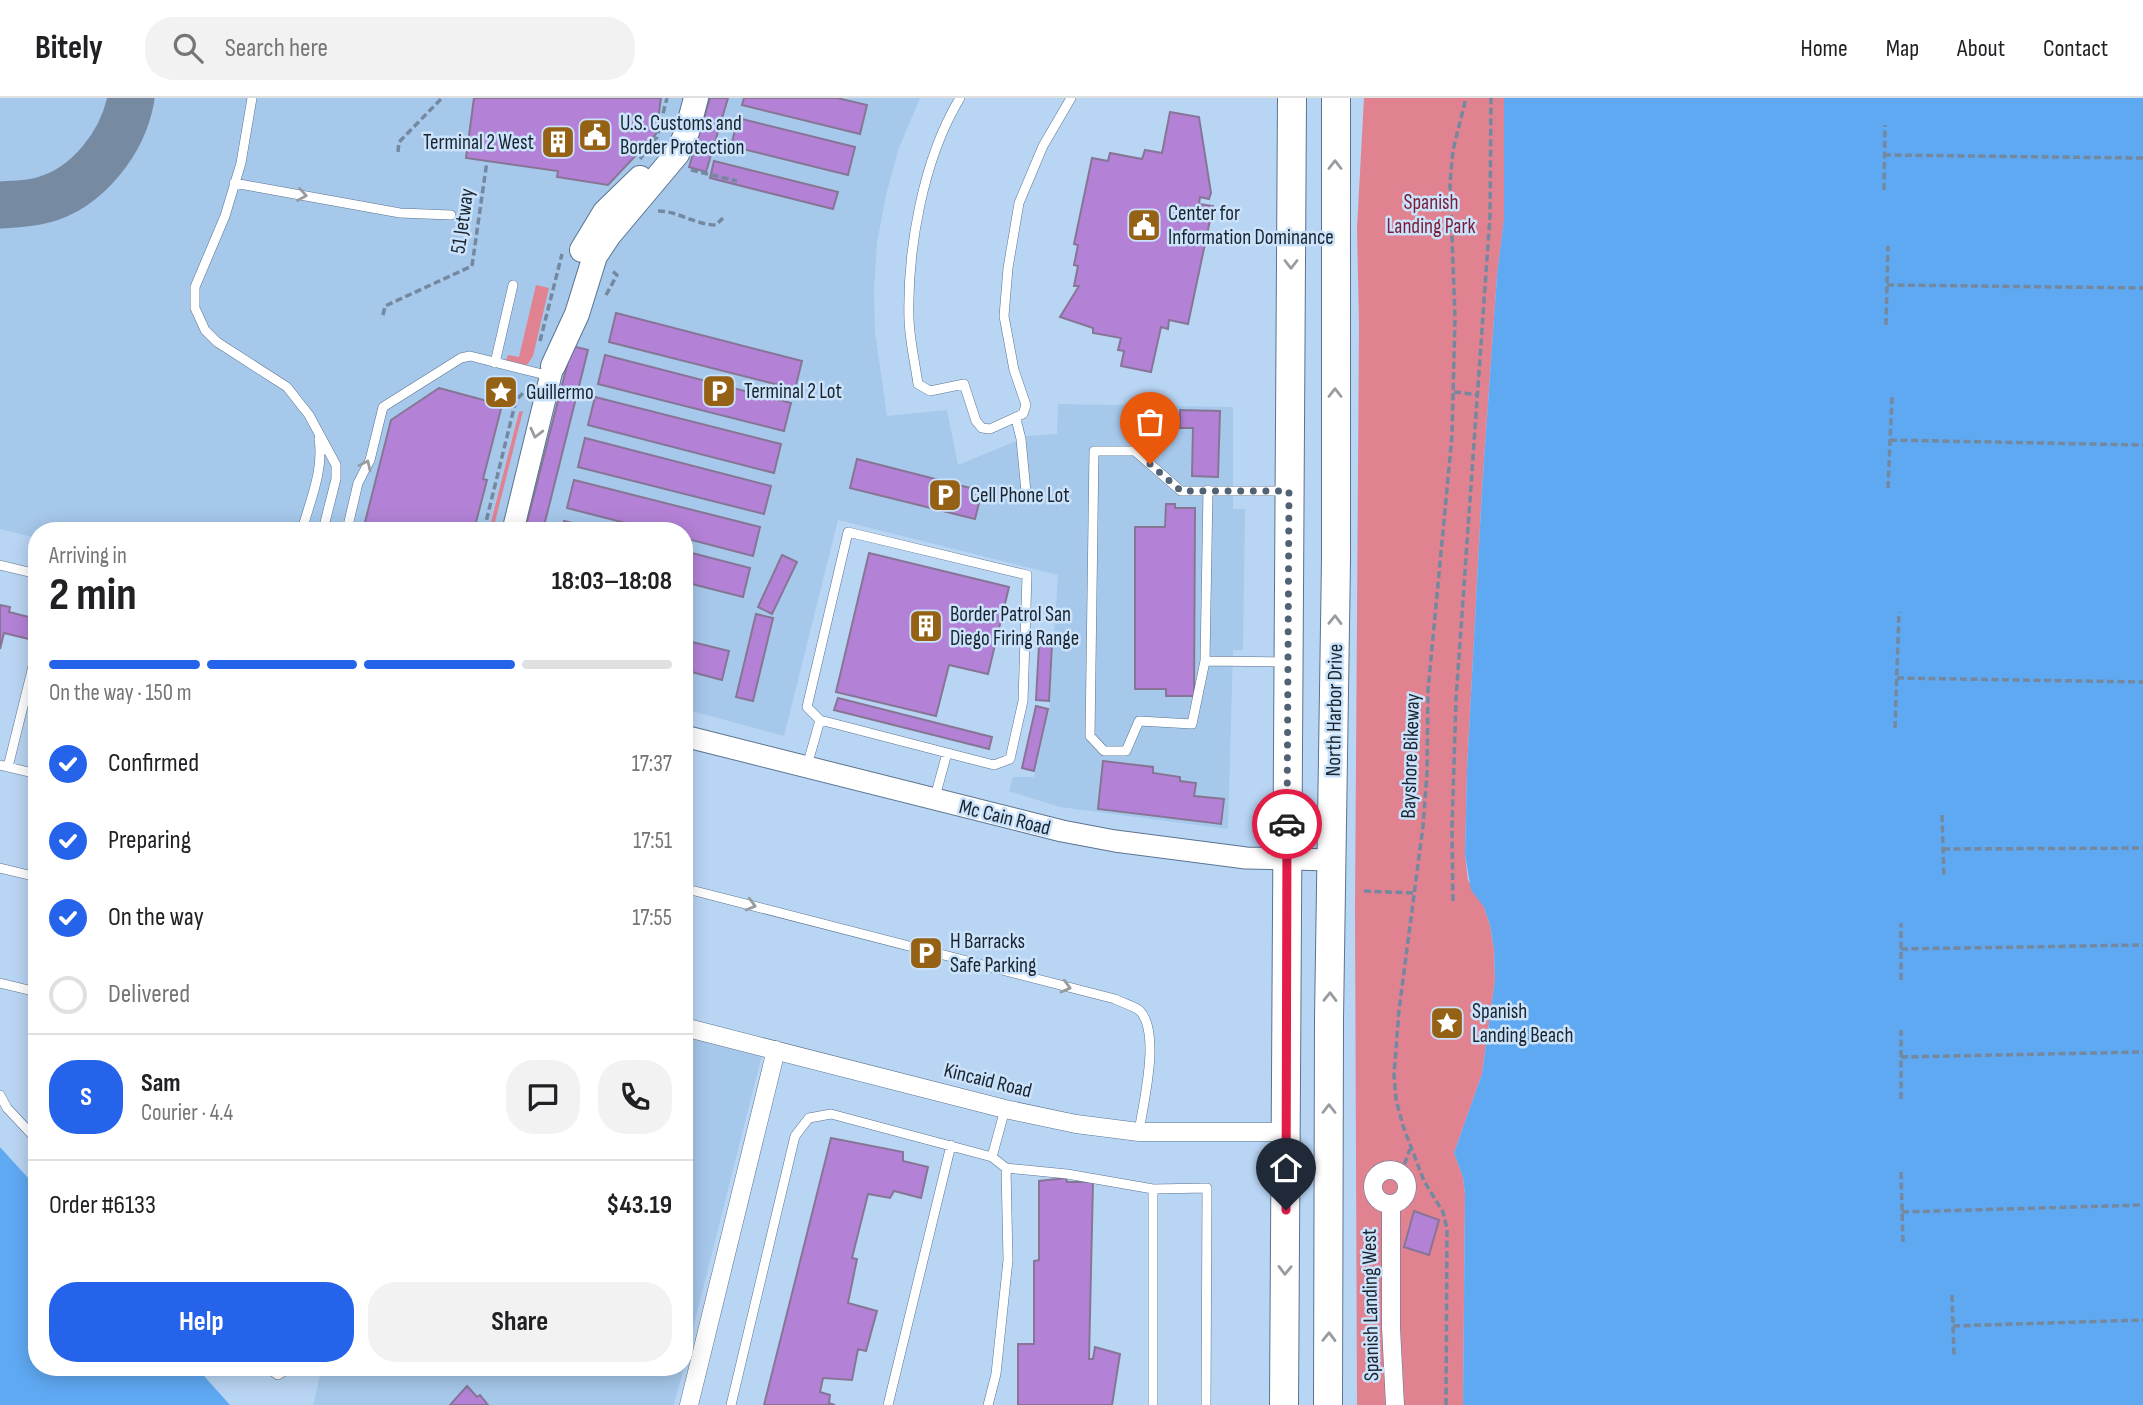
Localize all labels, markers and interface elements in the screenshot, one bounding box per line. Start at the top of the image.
search box [145,17,635,80]
text: Bitely [35,28,103,68]
icon: search [169,29,207,67]
text: Search here [225,33,328,64]
text: Home [1800,34,1848,63]
text: Map [1886,34,1919,63]
text: About [1957,34,2005,63]
text: Contact [2043,34,2108,63]
place label: U.S. Customs and Border Protection [620,111,745,160]
public building icon: U.S. Customs and Border Protection [576,116,614,154]
building icon: Terminal 2 West [539,123,577,161]
place label: Terminal 2 West [423,130,534,155]
one-way arrow [1327,159,1343,170]
one-way arrow [296,187,307,202]
street label: 51 Jetway [446,187,479,255]
park label: Spanish Landing Park [1387,190,1475,239]
place label: Center for Information Dominance [1168,201,1334,250]
public building icon: Center for Information Dominance [1125,206,1163,244]
one-way arrow [1283,259,1298,270]
parking icon: Terminal 2 Lot [700,372,738,410]
place icon: Guillermo [482,373,520,411]
place label: Terminal 2 Lot [744,379,842,404]
place label: Guillermo [526,380,594,405]
one-way arrow [1327,387,1343,397]
pin [1120,392,1180,464]
icon: bag [1131,403,1169,441]
one-way arrow [530,427,544,439]
one-way arrow [358,460,372,472]
parking icon: Cell Phone Lot [926,476,964,514]
place label: Cell Phone Lot [970,483,1070,508]
text: Arriving in [49,542,127,570]
text: 18:03–18:08 [552,566,672,597]
text: 2 min [49,568,137,623]
place label: Border Patrol San Diego Firing Range [950,602,1079,651]
building icon: Border Patrol San Diego Firing Range [907,607,945,645]
one-way arrow [1327,614,1343,625]
street label: North Harbor Drive [1321,643,1348,777]
text: On the way · 150 m [49,679,192,707]
street label: Bayshore Bikeway [1396,693,1425,819]
icon: check [49,745,87,783]
text: Confirmed [108,748,199,779]
text: 17:37 [632,750,672,778]
courier [1252,789,1322,859]
street label: Mc Cain Road [957,794,1053,841]
icon: car [1268,805,1306,843]
icon: check [49,822,87,860]
text: Preparing [108,825,191,856]
text: 17:51 [633,827,672,855]
one-way arrow [745,897,757,911]
icon: check [49,899,87,937]
text: On the way [108,902,204,933]
text: 17:55 [632,904,672,932]
place label: H Barracks Safe Parking [950,929,1036,978]
parking icon: H Barracks Safe Parking [907,934,945,972]
one-way arrow [1060,978,1072,993]
text: Delivered [108,979,190,1010]
one-way arrow [1322,991,1337,1002]
place label: Spanish Landing Beach [1472,999,1573,1048]
place icon: Spanish Landing Beach [1428,1004,1466,1042]
street label: Kincaid Road [941,1058,1034,1103]
button: chat [506,1060,580,1134]
button: phone [598,1060,672,1134]
text: Sam [141,1068,181,1099]
text: S [80,1082,92,1113]
text: Courier · 4.4 [141,1099,233,1127]
one-way arrow [1321,1104,1337,1114]
pin [1256,1138,1316,1210]
icon: home [1267,1149,1305,1187]
text: Order #6133 [49,1190,156,1221]
text: $43.19 [606,1190,672,1221]
street label: Spanish Landing West [1357,1229,1384,1381]
one-way arrow [1278,1265,1293,1276]
button: Help [49,1282,354,1362]
button: Share [368,1282,672,1362]
one-way arrow [1321,1331,1337,1342]

